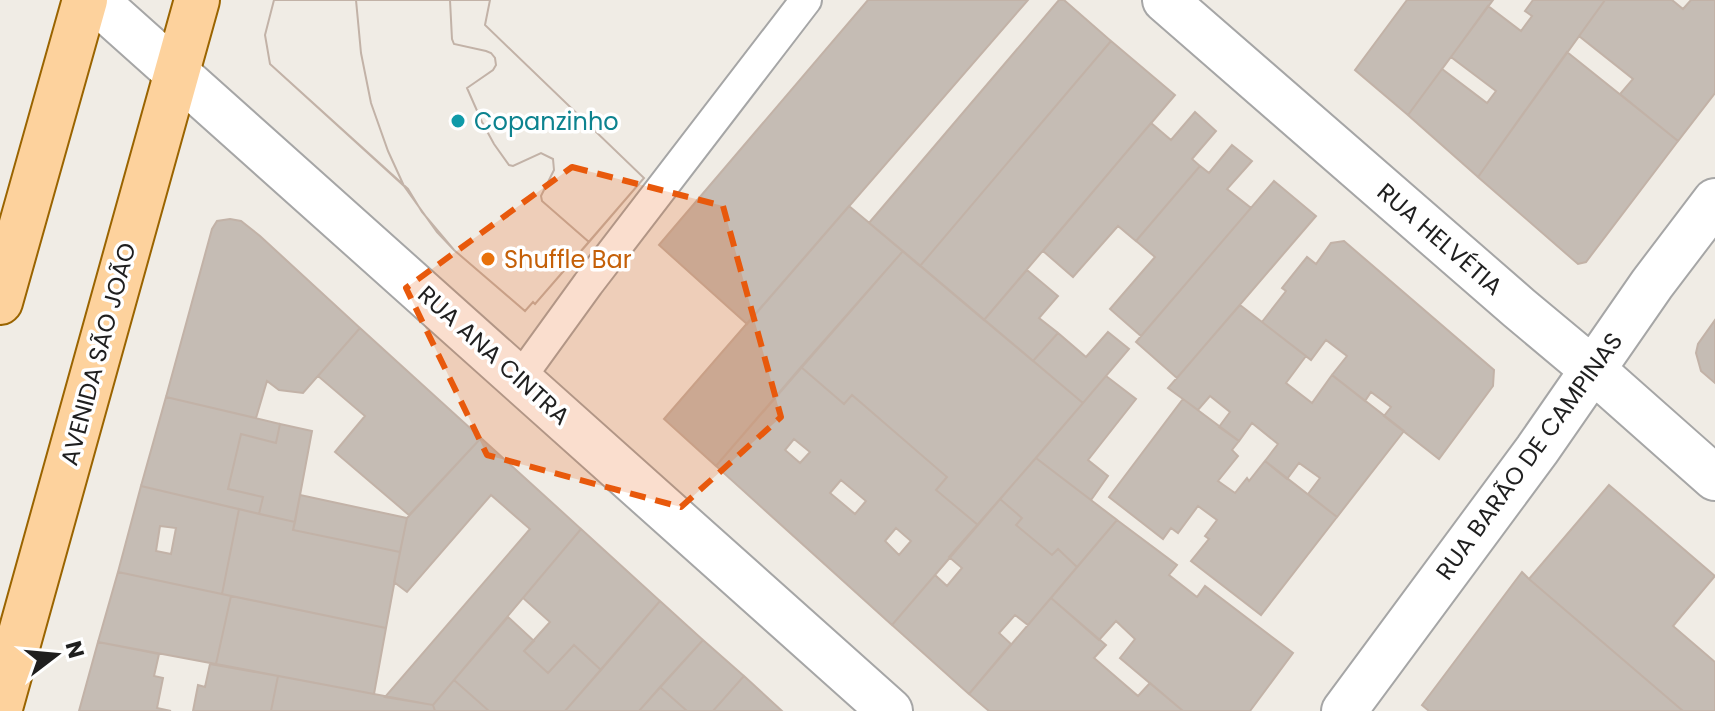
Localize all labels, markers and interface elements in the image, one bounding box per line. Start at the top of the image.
place label: Copanzinho [474,105,619,138]
marker: Copanzinho [449,112,467,130]
street label: RUA HELVÉTIA [1370,175,1510,303]
street label: AVENIDA SÃO JOÃO [52,239,144,469]
place label: Shuffle Bar [504,243,632,276]
marker: Shuffle Bar [479,250,497,268]
street label: RUA ANA CINTRA [411,278,577,432]
street label: RUA BARÃO DE CAMPINAS [1428,326,1630,586]
north arrow [16,615,96,695]
text: N [58,637,92,662]

